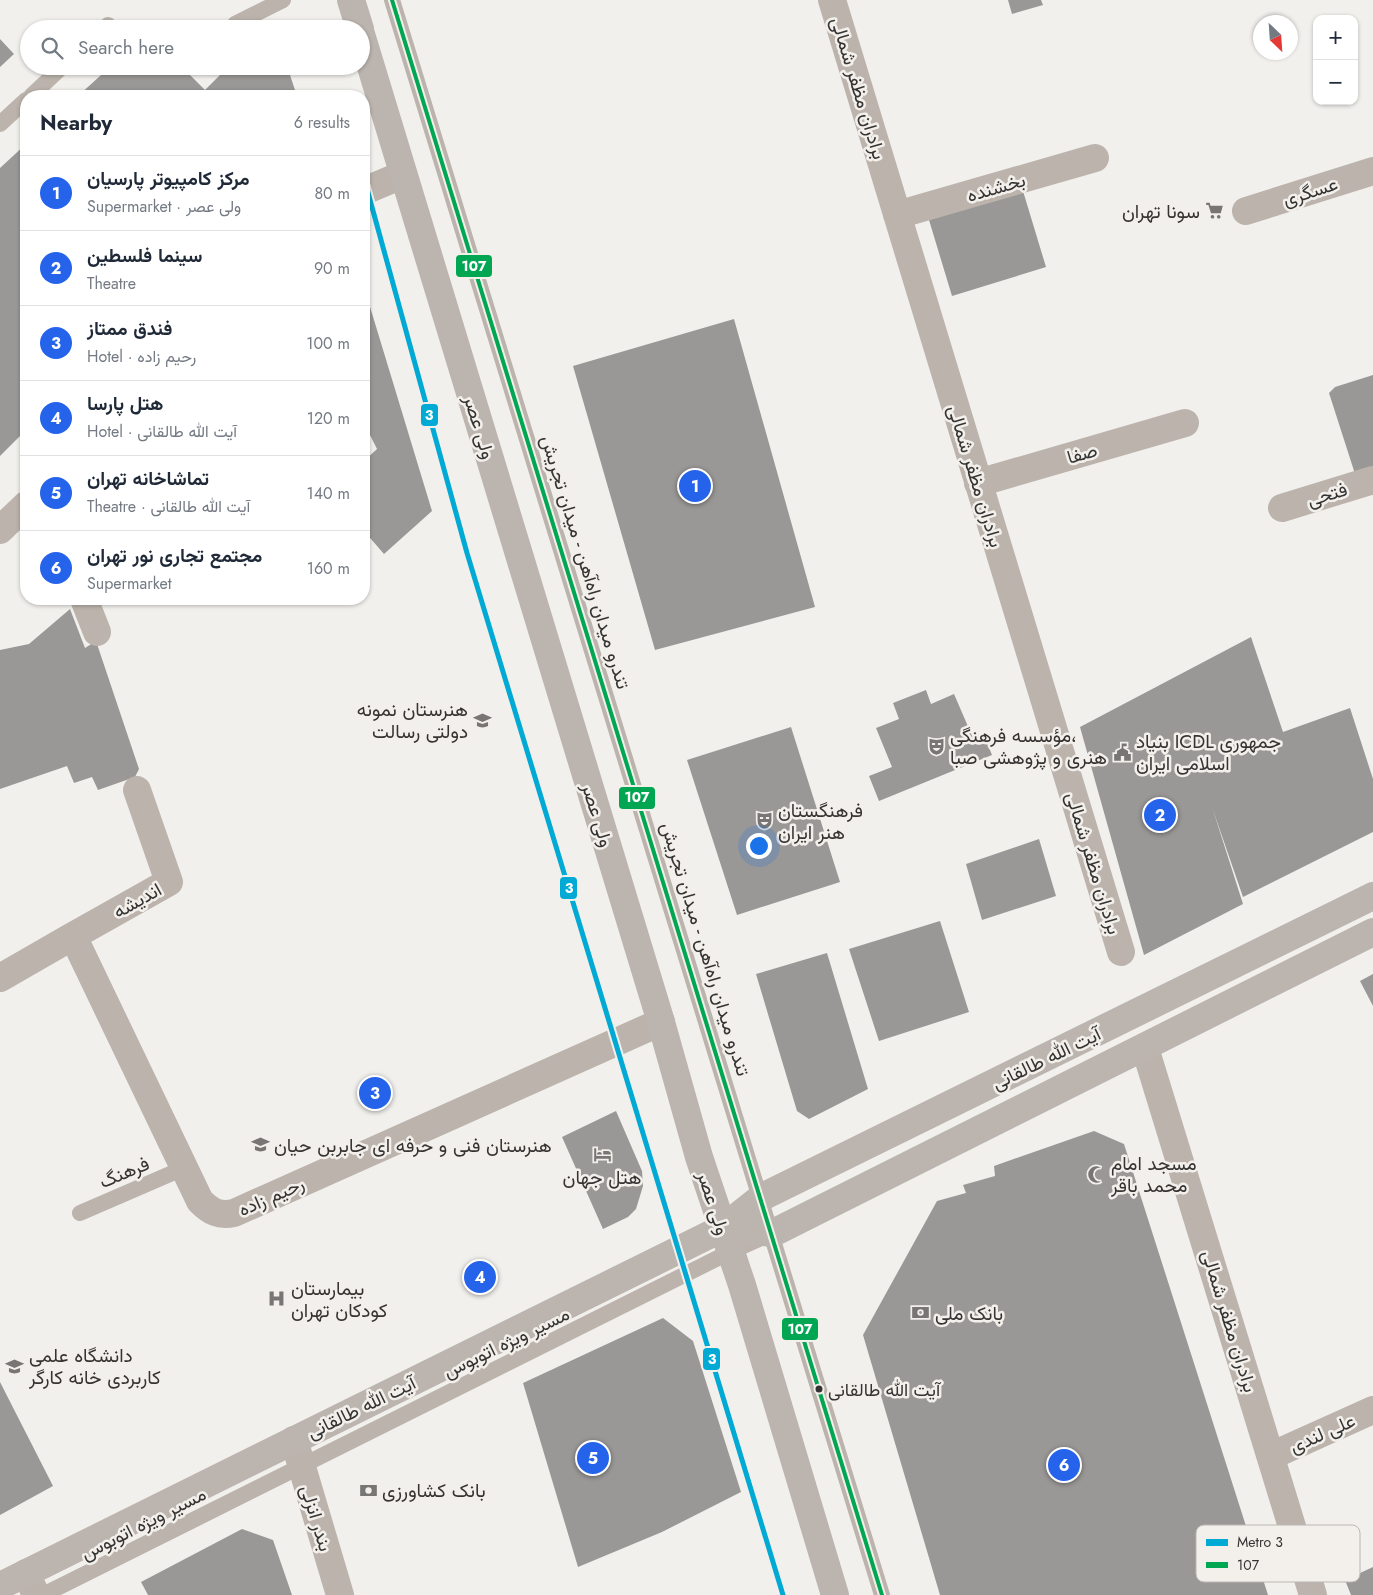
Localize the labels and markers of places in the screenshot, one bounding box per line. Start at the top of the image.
place label: سونا تهران [1122,198,1200,225]
supermarket icon: سونا تهران [1204,201,1224,221]
pin: 1 [679,467,711,505]
place label: هنرستان نمونه دولتی رسالت [357,696,468,745]
school or university icon: هنرستان نمونه دولتی رسالت [472,710,492,730]
place label: مؤسسه فرهنگی، هنری و پژوهشی صبا [950,722,1107,771]
place label: بنیاد ICDL جمهوری اسلامی ایران [1136,728,1281,777]
theatre icon: مؤسسه فرهنگی، هنری و پژوهشی صبا [926,736,946,756]
public building icon: بنیاد ICDL جمهوری اسلامی ایران [1112,742,1132,762]
pin: 2 [1144,796,1176,834]
place label: فرهنگستان هنر ایران [778,797,863,846]
theatre icon: فرهنگستان هنر ایران [754,811,774,831]
pin: 3 [359,1074,391,1112]
place label: هنرستان فنی و حرفه ای جابربن حیان [274,1132,552,1159]
school or university icon: هنرستان فنی و حرفه ای جابربن حیان [250,1135,270,1155]
hotel icon: هتل جهان [592,1144,612,1164]
place label: مسجد امام محمد باقر [1110,1150,1197,1199]
place label: هتل جهان [563,1164,641,1191]
mosque icon: مسجد امام محمد باقر [1087,1164,1107,1184]
pin: 4 [464,1258,496,1296]
place label: بیمارستان کودکان تهران [291,1275,387,1324]
hospital icon: بیمارستان کودکان تهران [267,1289,287,1309]
place label: بانک ملی [935,1300,1003,1327]
bank icon: بانک ملی [911,1303,931,1323]
place label: دانشگاه علمی کاربردی خانه کارگر [28,1342,161,1391]
school or university icon: دانشگاه علمی کاربردی خانه کارگر [5,1356,25,1376]
place label: آیت الله طالقانی [828,1377,942,1403]
marker: آیت الله طالقانی [814,1384,824,1394]
pin: 5 [577,1439,609,1477]
pin: 6 [1048,1446,1080,1484]
place label: بانک کشاورزی [382,1477,486,1504]
bank icon: بانک کشاورزی [358,1480,378,1500]

